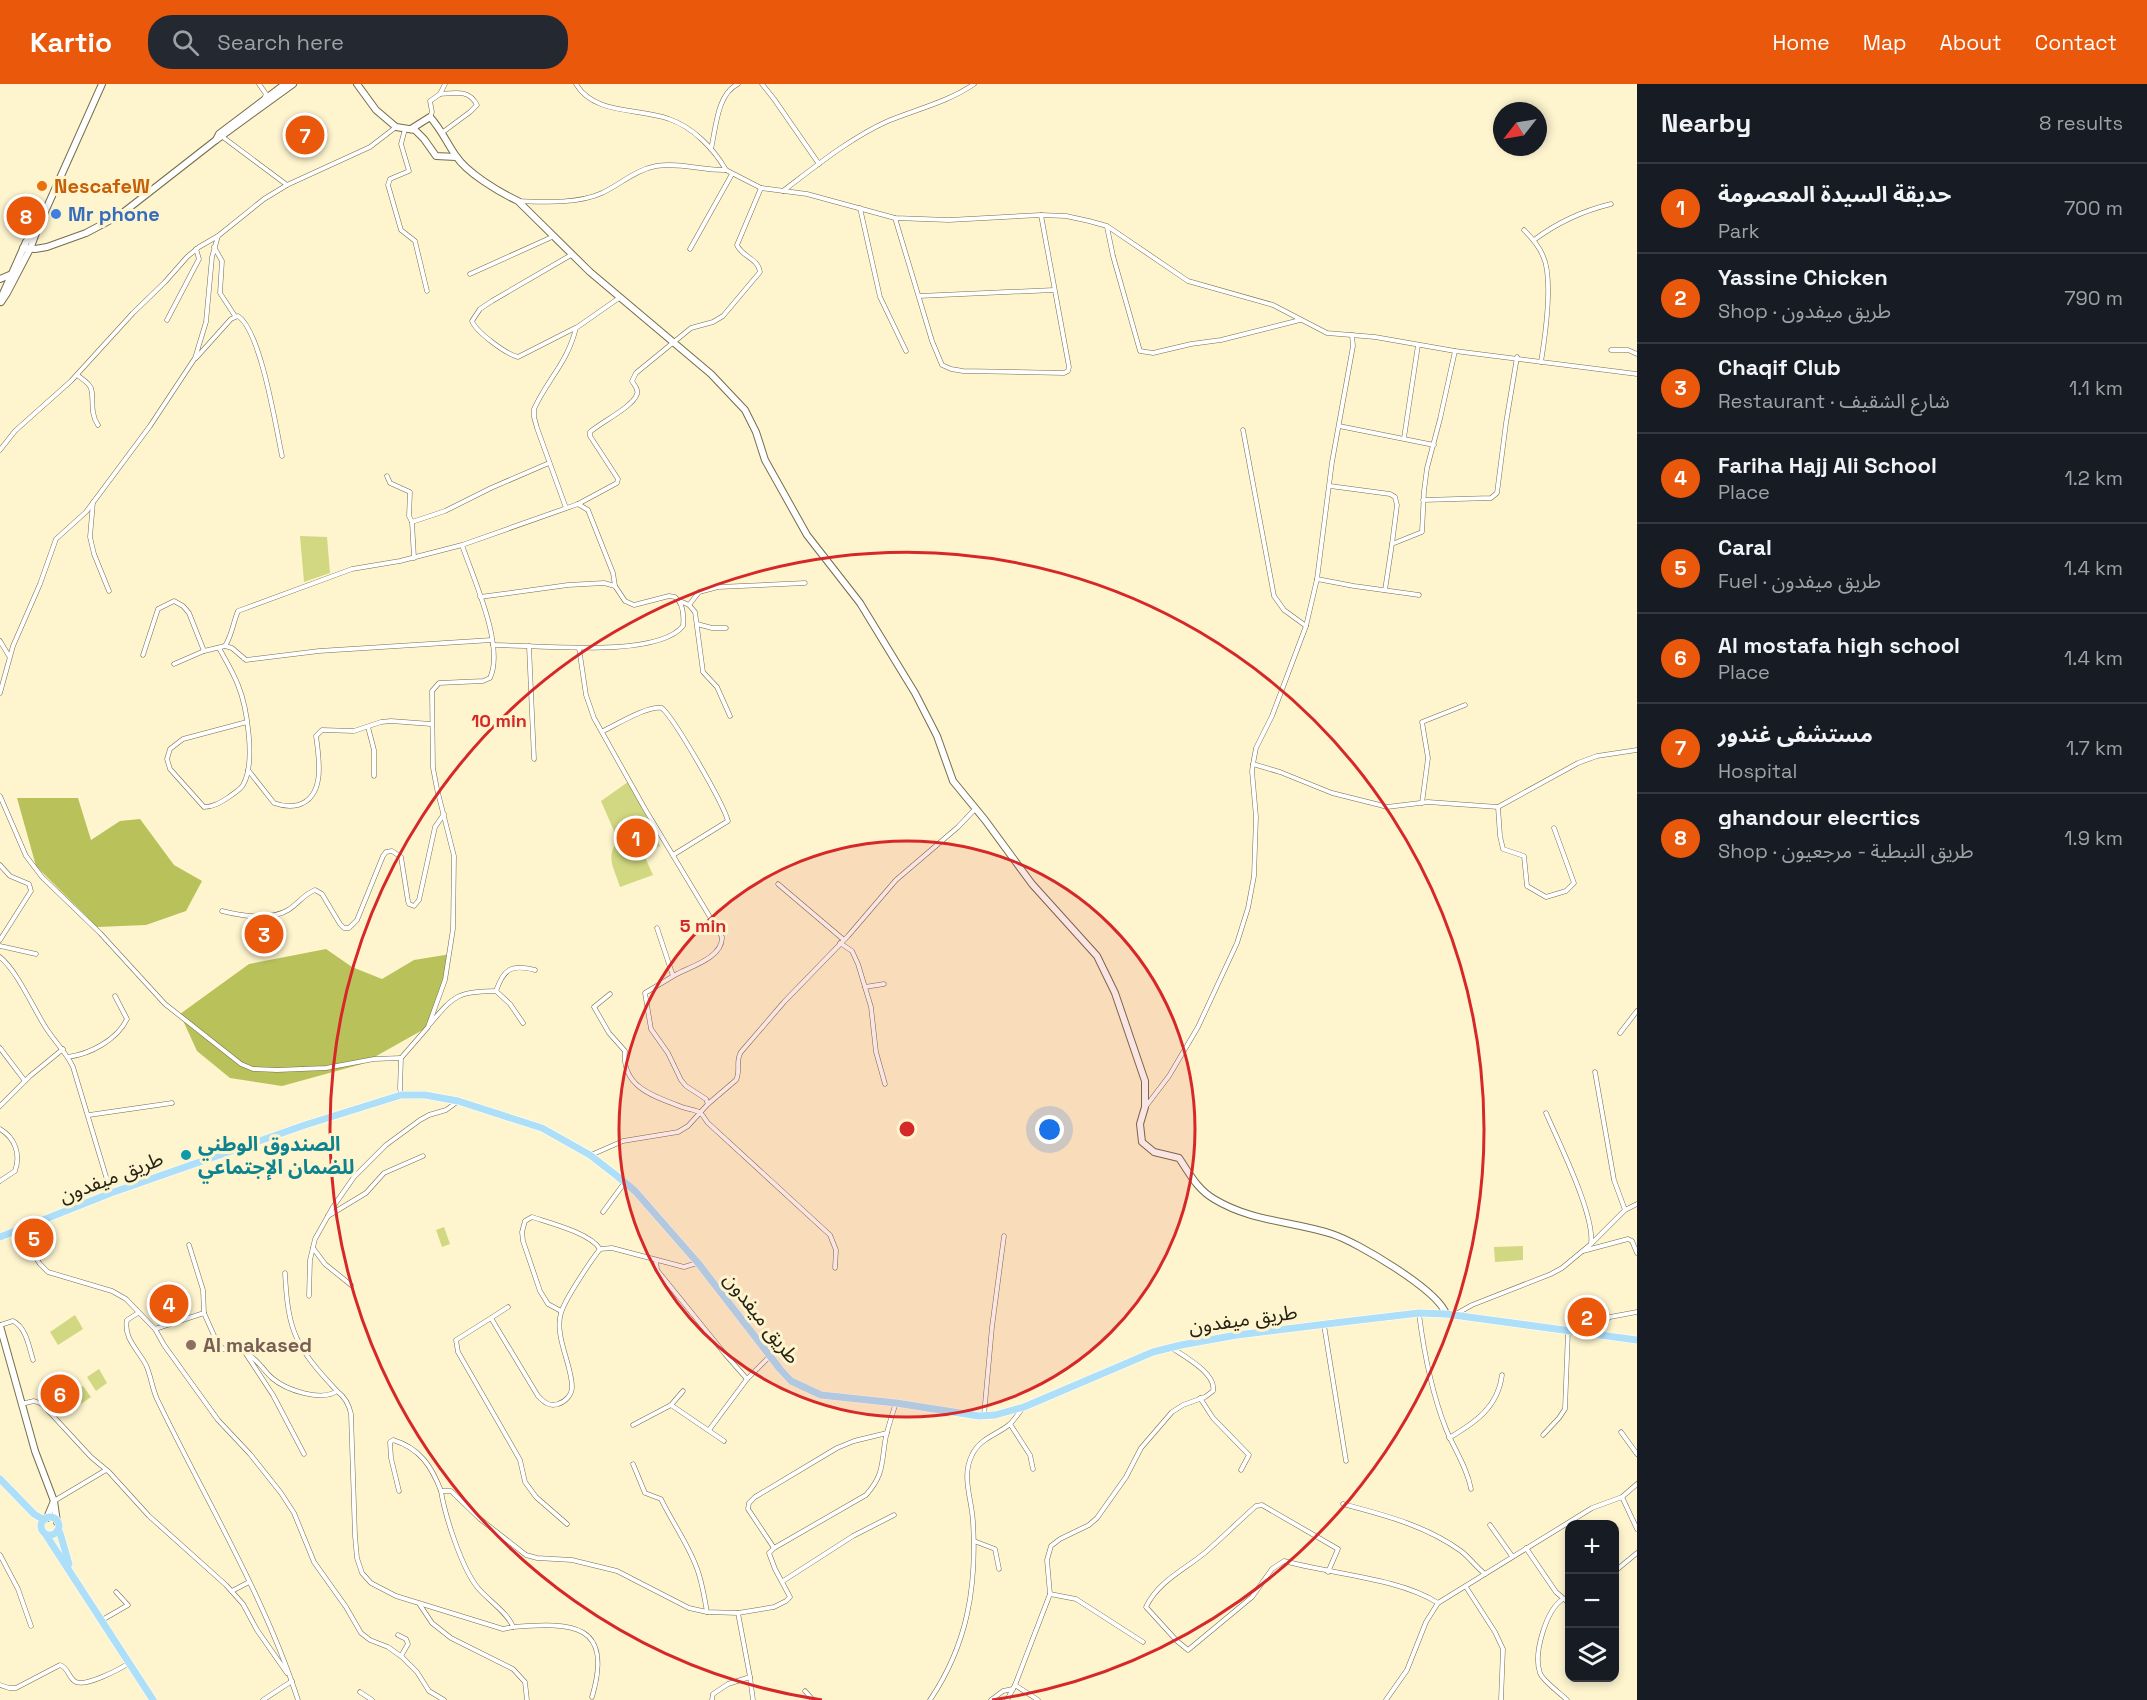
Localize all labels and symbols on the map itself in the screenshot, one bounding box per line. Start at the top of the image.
north arrow [1493,102,1547,156]
pin: 7 [286,112,324,158]
place label: NescafeW [54,173,150,199]
marker: NescafeW [35,179,49,193]
pin: 8 [6,194,46,238]
place label: Mr phone [68,201,160,227]
marker: Mr phone [49,207,63,221]
text: 10 min [471,709,527,732]
pin: 1 [616,816,656,861]
pin: 3 [244,912,284,956]
text: 5 min [680,914,726,937]
your location [1035,1115,1064,1144]
centre of rings [897,1119,917,1139]
place label: الصندوق الوطني للضمان الإجتماعي [198,1131,354,1184]
street label: طريق ميفدون [55,1145,167,1209]
marker: الصندوق الوطني للضمان الإجتماعي [179,1148,193,1162]
pin: 5 [15,1216,54,1260]
street label: طريق ميفدون [718,1267,806,1369]
pin: 4 [150,1282,188,1326]
pin: 2 [1568,1294,1606,1340]
street label: طريق ميفدون [1187,1299,1299,1339]
place label: Al makased [203,1332,312,1358]
marker: Al makased [184,1338,198,1352]
pin: 6 [40,1372,80,1416]

